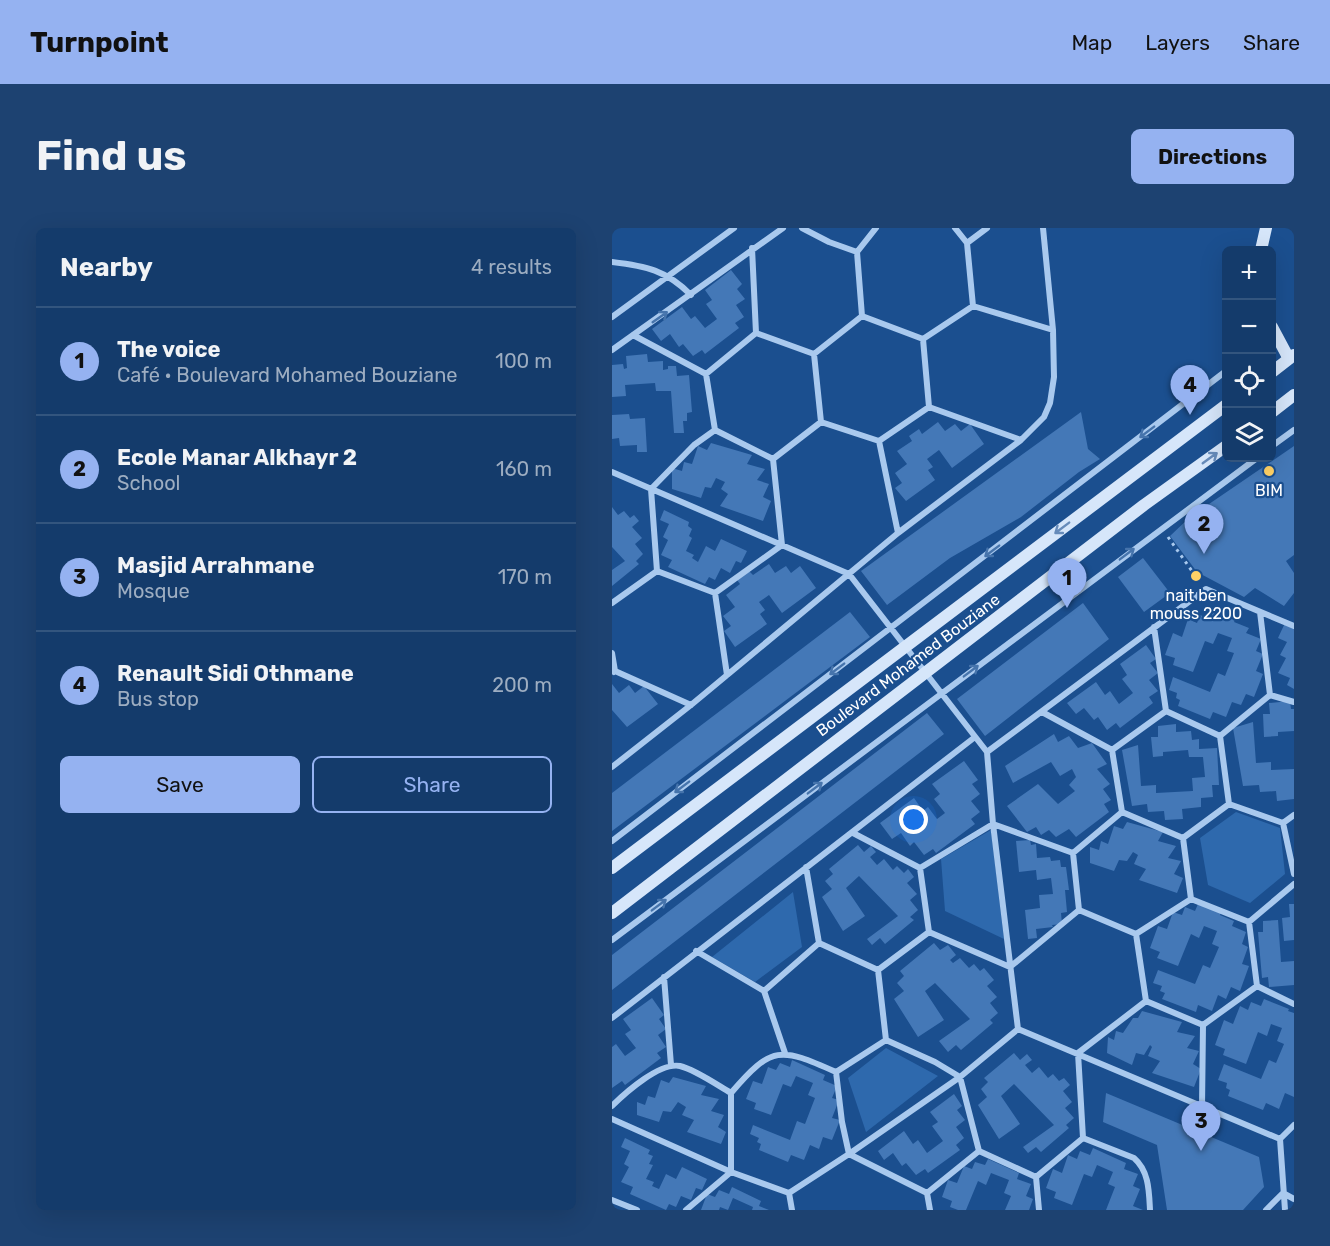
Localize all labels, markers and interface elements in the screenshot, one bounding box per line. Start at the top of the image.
text: Turnpoint [30,26,169,59]
text: Map [1071,30,1112,55]
text: Layers [1145,30,1210,55]
text: Share [1243,30,1300,55]
button: Directions [1131,129,1294,184]
text: Find us [36,131,187,181]
map controls [1222,246,1276,462]
button: + [1222,246,1276,300]
text: Nearby [60,252,153,283]
text: 4 results [471,255,552,279]
button: − [1222,300,1276,354]
one-way arrow [651,311,667,323]
text: The voice [117,336,220,363]
text: 1 [75,349,84,373]
text: 100 m [495,349,552,373]
button: locate [1222,354,1276,408]
text: Café · Boulevard Mohamed Bouziane [117,363,457,387]
pin: 4 [1170,366,1210,415]
button: layers [1222,408,1276,462]
one-way arrow [1139,426,1155,439]
text: Ecole Manar Alkhayr 2 [117,444,357,471]
one-way arrow [1201,452,1217,464]
text: 2 [73,457,86,481]
text: 160 m [496,457,552,481]
marker: BIM [1262,464,1276,478]
text: School [117,471,180,495]
place label: BIM [1255,481,1283,500]
pin: 2 [1184,504,1224,554]
one-way arrow [1054,521,1070,534]
one-way arrow [984,544,1000,557]
one-way arrow [1119,548,1135,561]
text: Masjid Arrahmane [117,552,315,579]
pin: 1 [1048,558,1086,608]
text: 3 [73,565,86,589]
text: 170 m [498,565,552,589]
marker: nait ben mouss 2200 [1189,569,1203,583]
text: Mosque [117,579,190,603]
place label: nait ben mouss 2200 [1150,586,1242,623]
street label: Boulevard Mohamed Bouziane [812,590,1004,740]
text: Renault Sidi Othmane [117,660,354,687]
one-way arrow [829,663,845,675]
one-way arrow [962,664,978,677]
text: 4 [73,673,86,697]
text: 200 m [492,673,552,697]
text: Bus stop [117,687,199,711]
button: Save [60,756,300,813]
button: Share [312,756,552,813]
one-way arrow [674,781,690,794]
one-way arrow [806,781,822,794]
your location [899,805,928,834]
one-way arrow [650,898,666,911]
pin: 3 [1182,1102,1220,1151]

